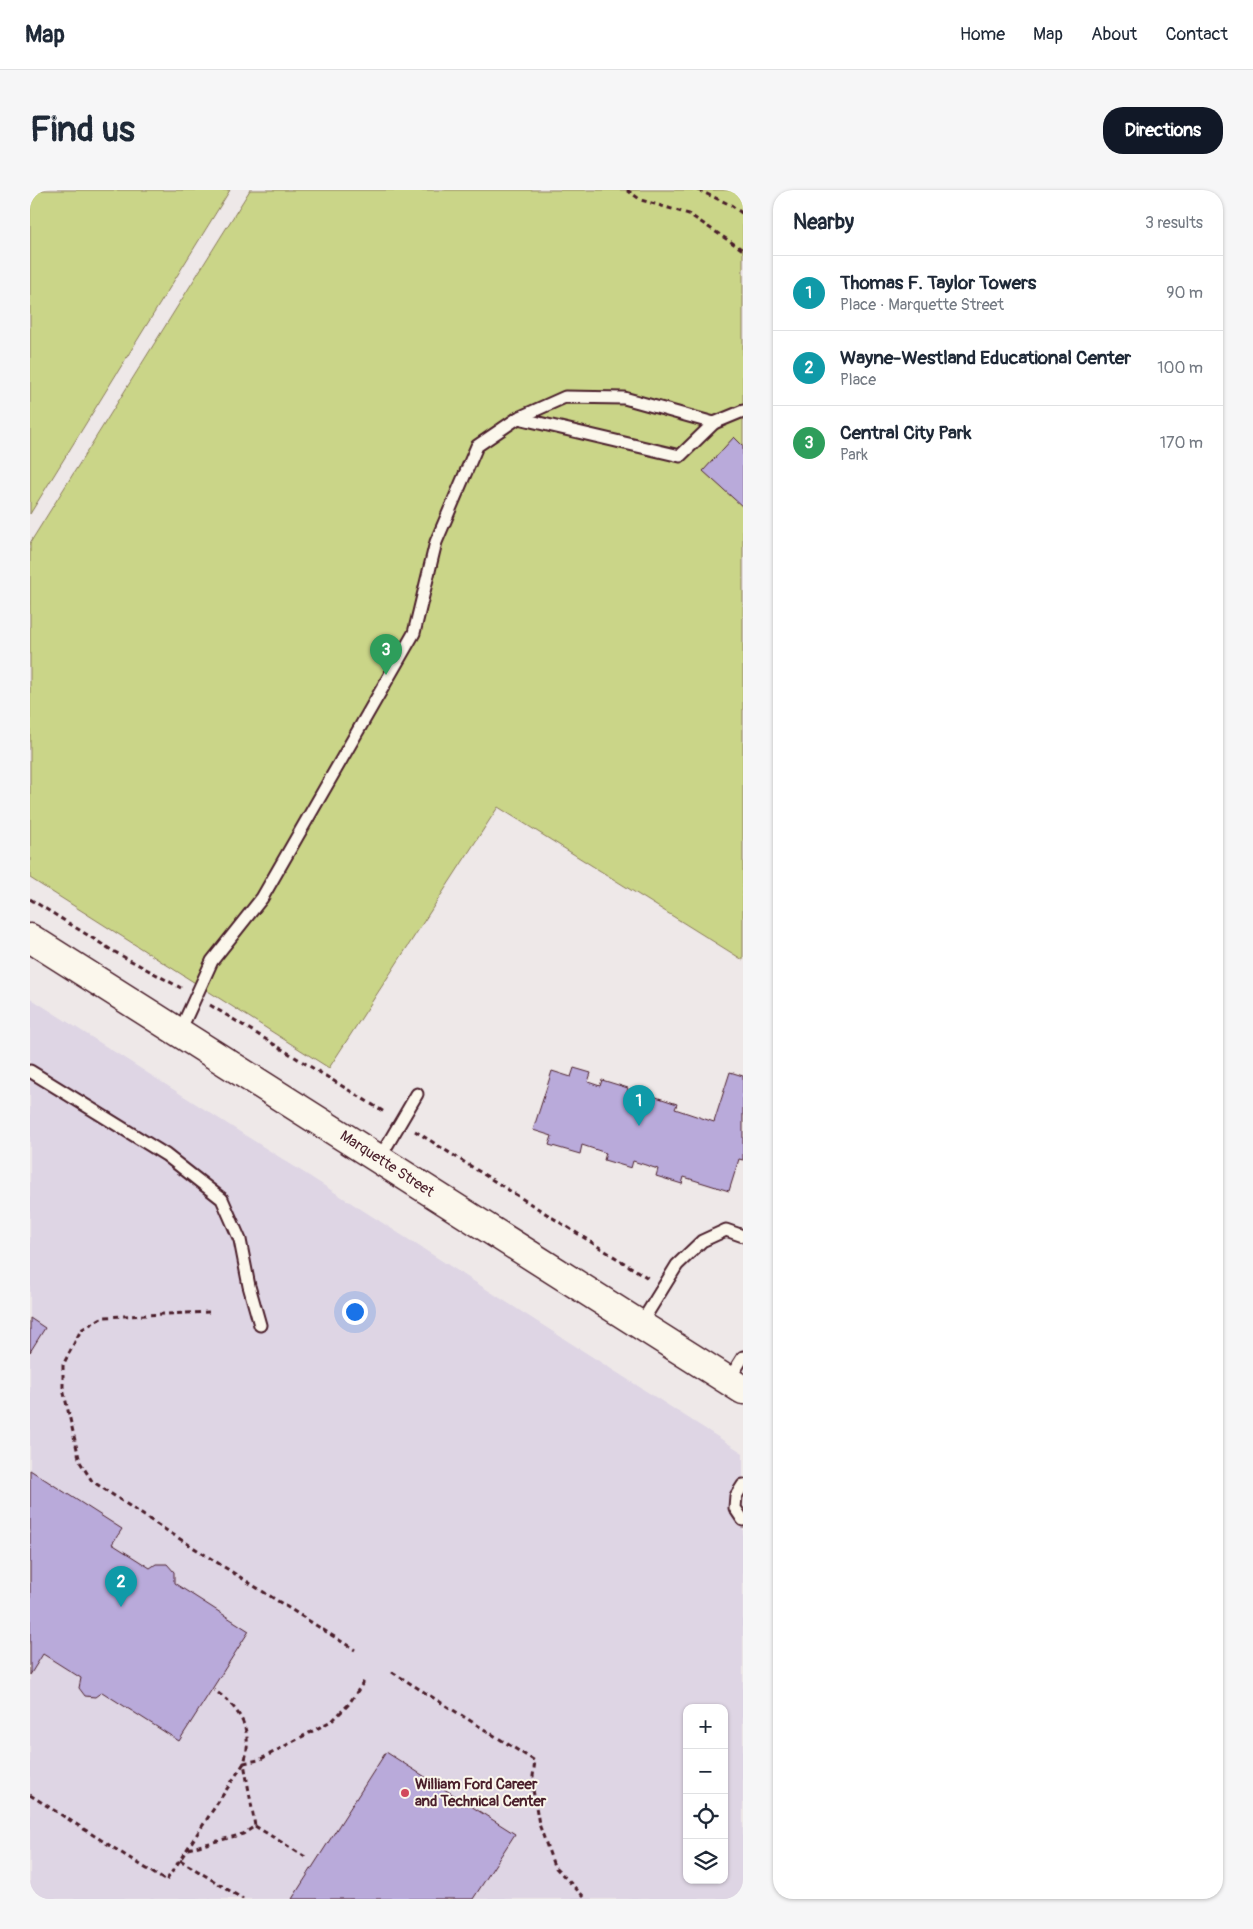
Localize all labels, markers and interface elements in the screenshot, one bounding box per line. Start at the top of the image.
text: Map [25,20,65,49]
text: Home [960,23,1005,46]
text: Map [1033,23,1063,46]
text: About [1091,23,1137,46]
text: Contact [1165,23,1228,46]
button: Directions [1103,107,1223,154]
text: Find us [30,108,135,152]
text: Nearby [793,209,854,236]
text: 3 results [1145,213,1203,233]
text: Thomas F. Taylor Towers [840,271,1036,295]
text: 1 [806,283,812,303]
text: 90 m [1166,283,1203,303]
text: Place · Marquette Street [840,295,1004,315]
text: Wayne-Westland Educational Center [840,346,1131,370]
text: 2 [805,358,813,378]
text: 100 m [1157,358,1203,378]
text: Place [840,370,876,390]
text: Central City Park [840,421,971,445]
text: 3 [805,433,813,453]
text: 170 m [1160,433,1203,453]
text: Park [840,445,868,465]
pin: 3 [370,634,402,675]
pin: 1 [623,1085,655,1126]
street label: Marquette Street [336,1126,438,1202]
your location [342,1299,368,1325]
pin: 2 [105,1566,137,1607]
map controls [683,1704,728,1884]
button: + [683,1704,728,1749]
button: − [683,1749,728,1794]
place label: William Ford Career and Technical Center [415,1775,547,1811]
marker: William Ford Career and Technical Center [399,1787,411,1799]
button: locate [683,1794,728,1839]
button: layers [683,1839,728,1884]

